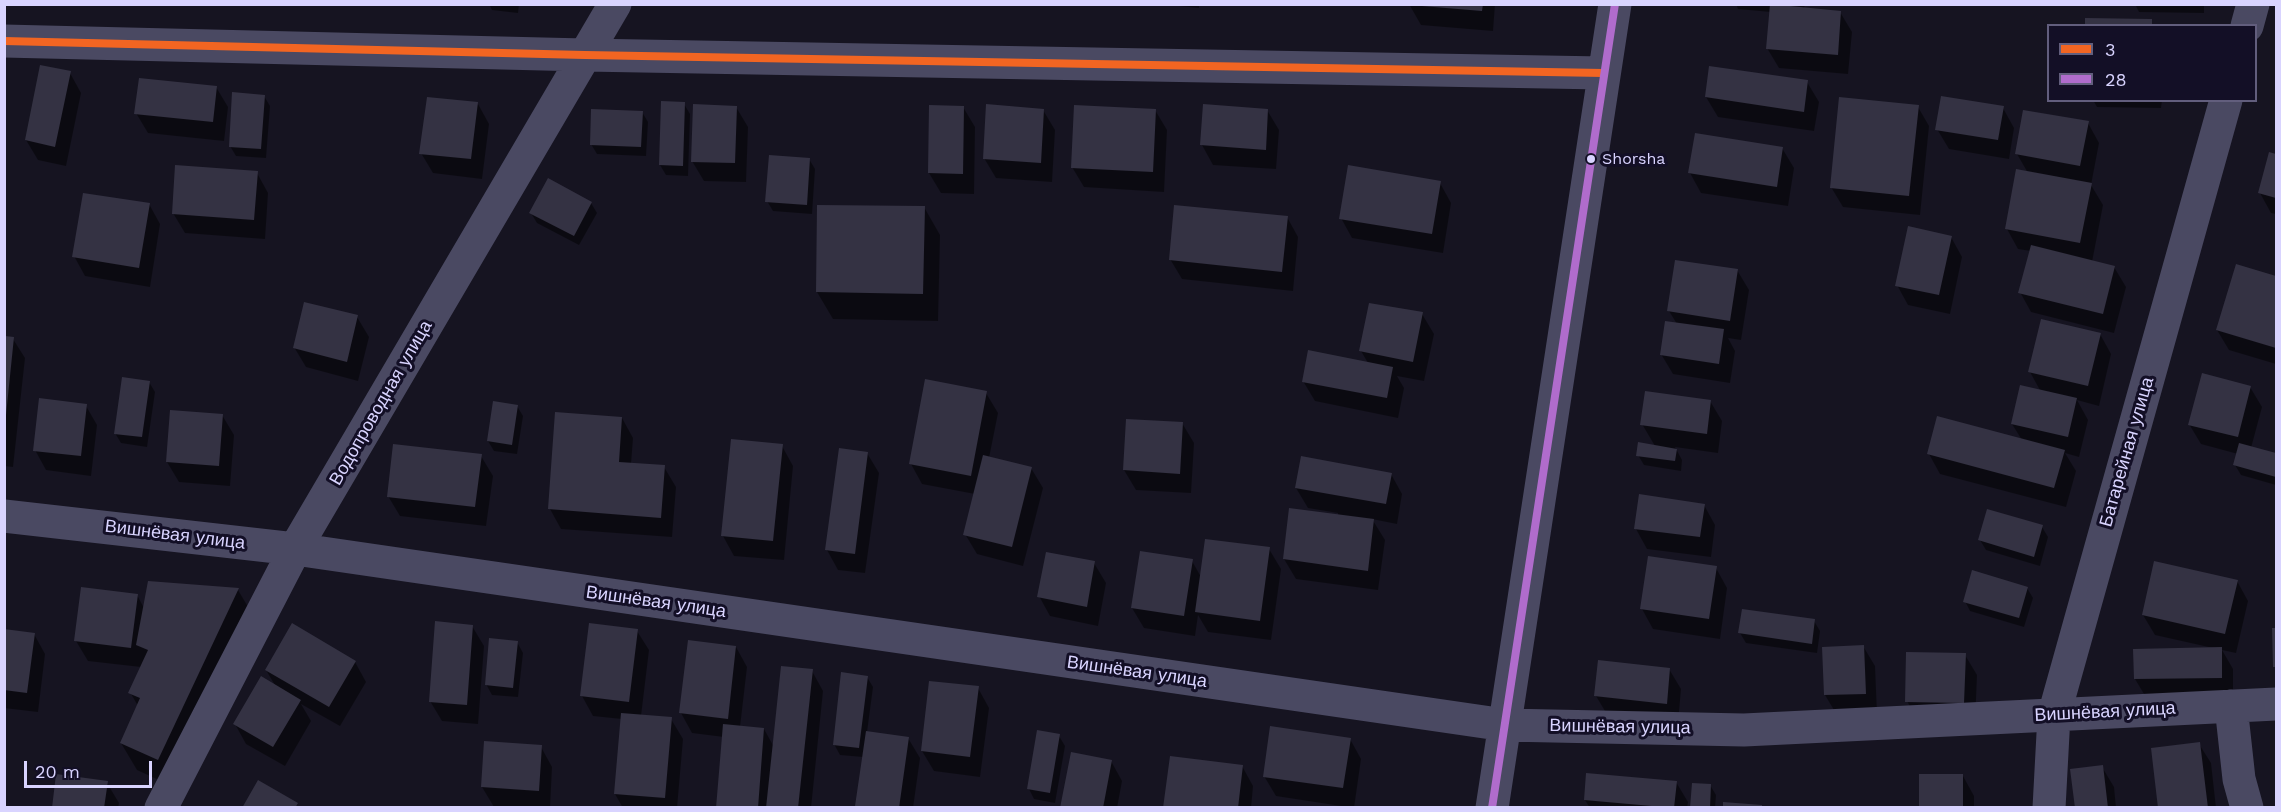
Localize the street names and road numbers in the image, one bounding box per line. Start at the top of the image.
street label: Водопроводная улица [325,317,437,489]
street label: Батарейная улица [2095,375,2159,529]
street label: Вишнёвая улица [104,516,246,554]
street label: Вишнёвая улица [585,581,727,623]
street label: Вишнёвая улица [1066,651,1208,693]
street label: Вишнёвая улица [2034,698,2176,726]
street label: Вишнёвая улица [1549,715,1691,739]

